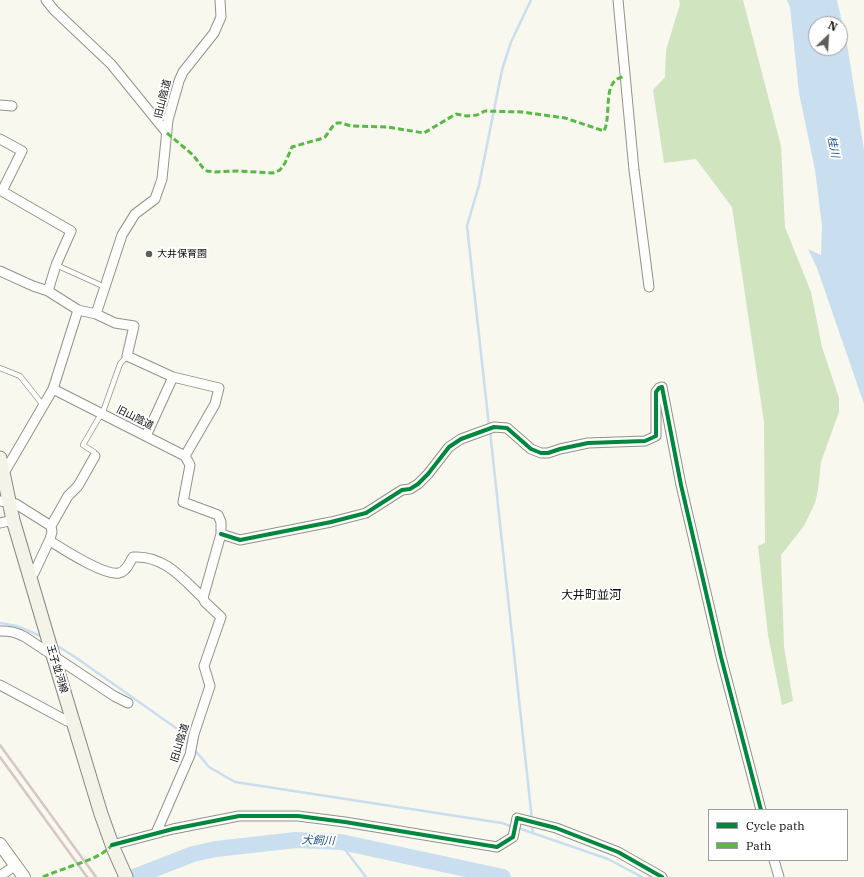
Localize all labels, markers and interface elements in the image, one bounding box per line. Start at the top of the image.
north arrow [808,16,848,56]
text: N [826,18,840,34]
street label: 旧山陰道 [152,78,174,120]
water label: 桂川 [824,135,842,159]
place label: 大井保育園 [157,248,207,260]
marker: 大井保育園 [144,249,154,259]
street label: 旧山陰道 [114,404,156,432]
district label: 大井町並河 [561,589,621,603]
street label: 王子並河線 [44,643,70,695]
street label: 旧山陰道 [168,722,192,764]
legend [708,809,848,861]
text: Cycle path [746,818,805,833]
water label: 犬飼川 [301,834,335,848]
text: Path [746,838,771,853]

